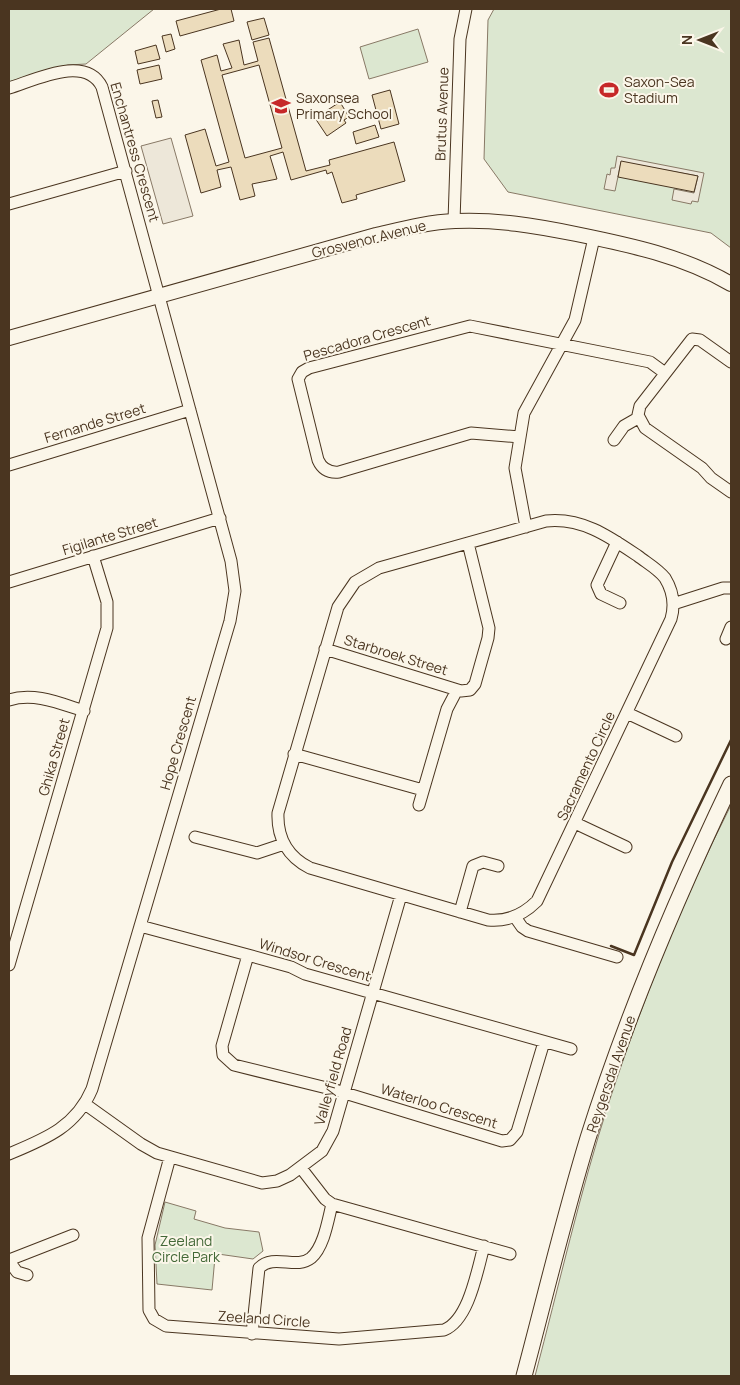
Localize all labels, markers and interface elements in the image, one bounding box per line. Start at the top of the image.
north arrow [675,15,725,65]
text: N [677,35,696,45]
street label: Brutus Avenue [430,67,453,161]
place label: Saxon-Sea Stadium [624,72,694,107]
sports icon: Saxon-Sea Stadium [598,79,620,101]
street label: Enchantress Crescent [106,80,165,224]
place label: Saxonsea Primary School [296,88,392,123]
school or university icon: Saxonsea Primary School [270,95,292,117]
street label: Grosvenor Avenue [310,215,428,262]
street label: Pescadora Crescent [301,310,433,365]
street label: Fernande Street [42,398,148,447]
street label: Figilante Street [60,512,160,559]
street label: Starbroek Street [342,630,451,679]
street label: Hope Crescent [155,693,200,792]
street label: Sacramento Circle [552,708,619,823]
street label: Ghika Street [33,715,74,798]
street label: Windsor Crescent [257,933,374,986]
street label: Reygersdal Avenue [582,1013,639,1135]
street label: Valleyfield Road [309,1024,356,1127]
street label: Waterloo Crescent [378,1079,500,1132]
park label: Zeeland Circle Park [152,1231,221,1266]
street label: Zeeland Circle [217,1306,311,1331]

